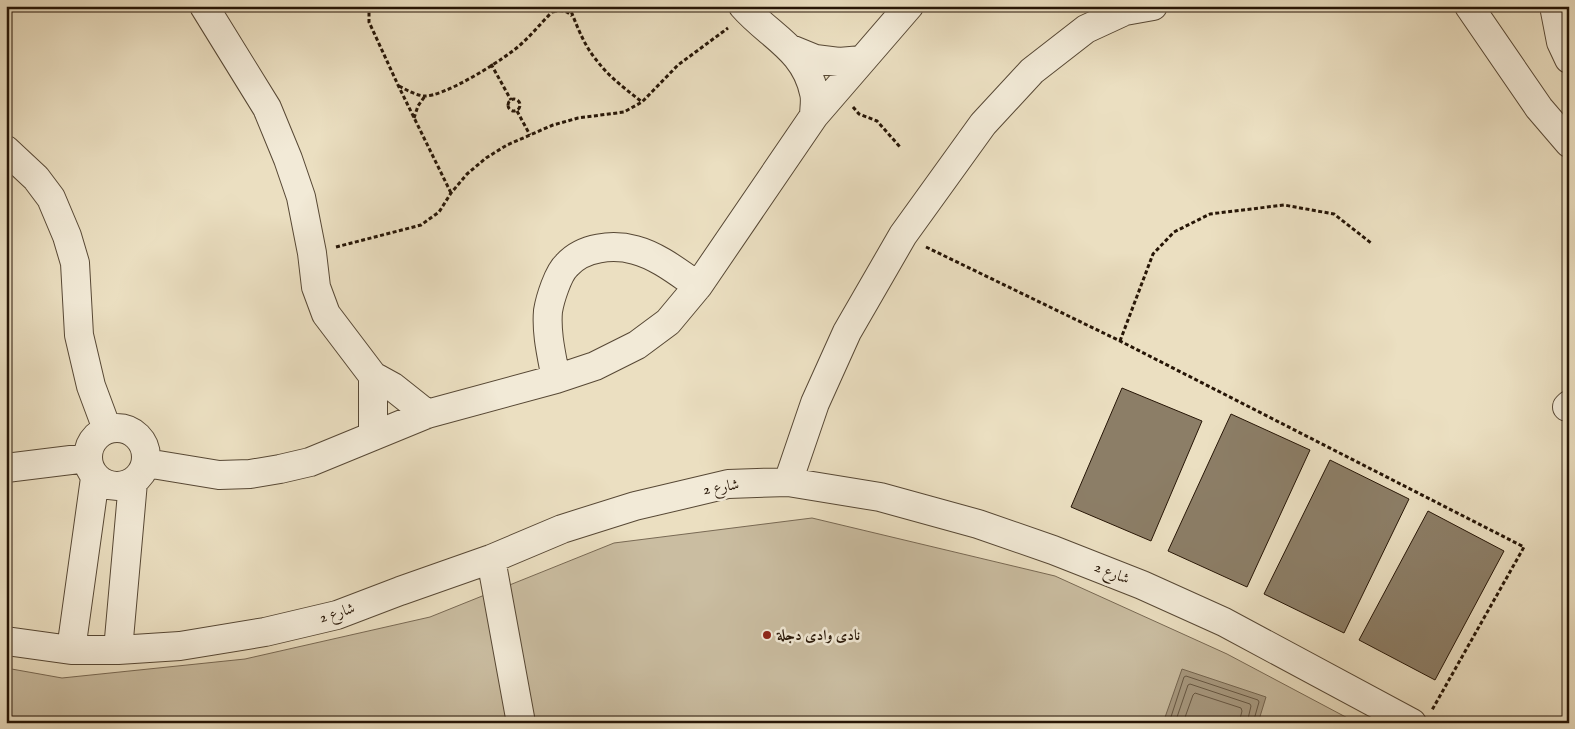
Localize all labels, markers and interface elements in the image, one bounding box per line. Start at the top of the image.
street label: شارع 2 [702,475,741,502]
street label: شارع 2 [1090,557,1132,591]
street label: شارع 2 [317,599,358,630]
place label: نادى وادى دجلة [776,626,860,645]
marker: نادى وادى دجلة [761,629,773,641]

